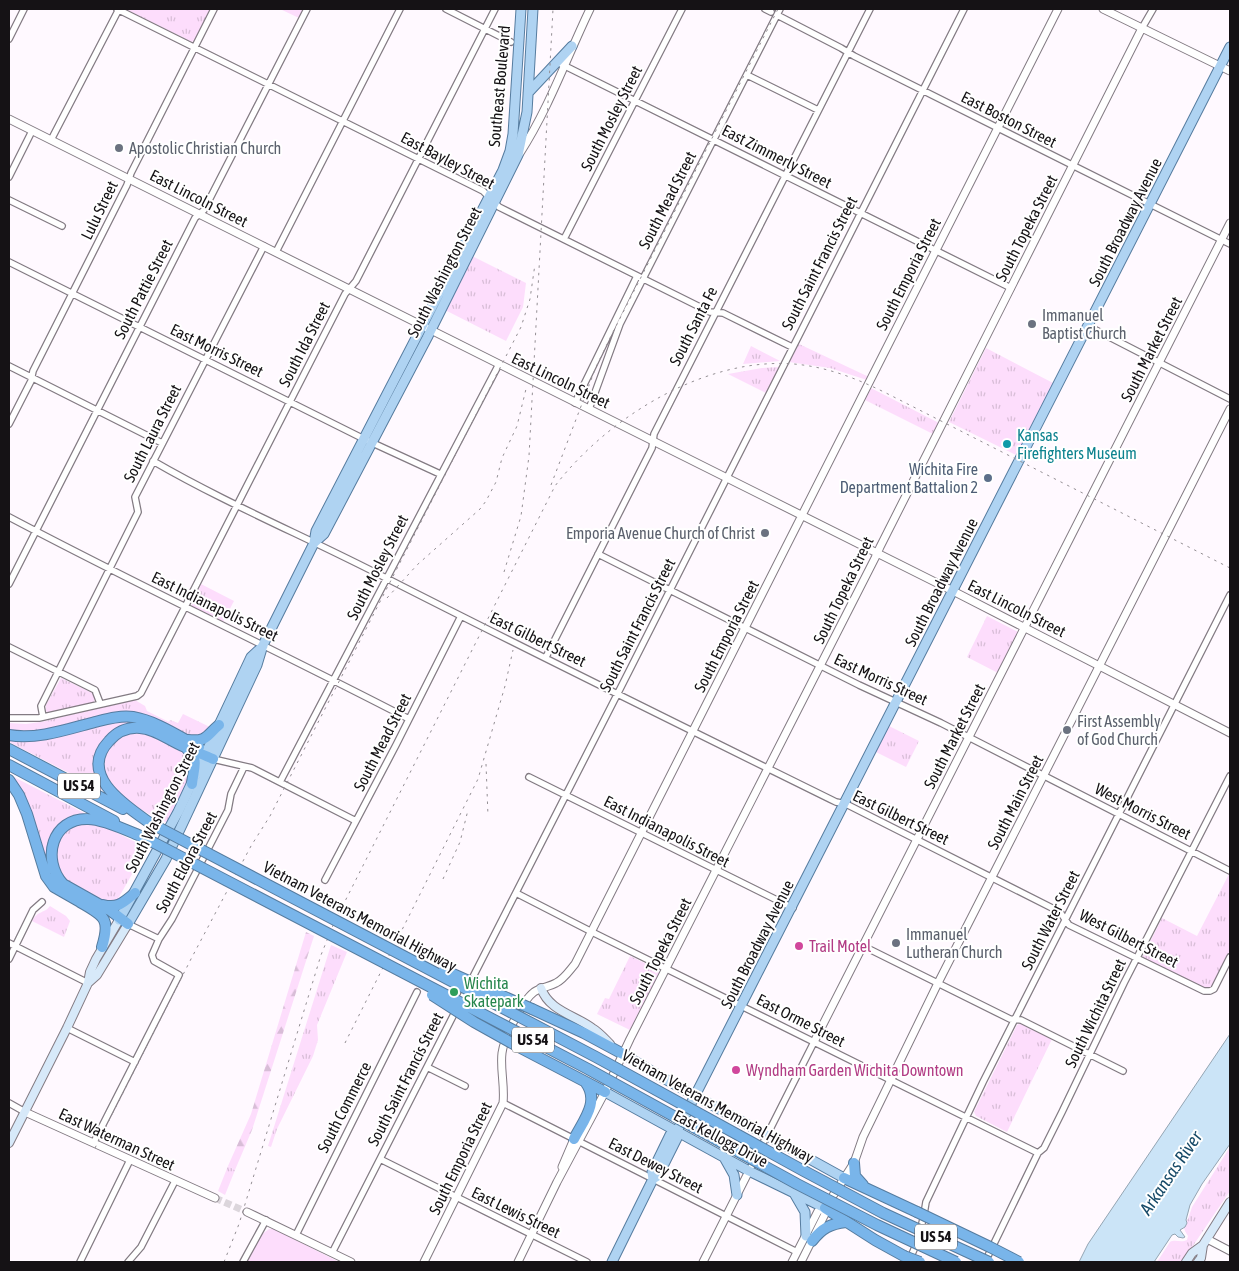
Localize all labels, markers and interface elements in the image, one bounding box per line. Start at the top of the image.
street label: Southeast Boulevard [485,25,513,147]
street label: South Mosley Street [577,62,646,174]
street label: East Boston Street [958,87,1060,151]
street label: East Zimmerly Street [719,121,835,192]
street label: East Bayley Street [398,128,498,193]
place label: Apostolic Christian Church [129,139,281,158]
marker: Apostolic Christian Church [113,142,125,154]
street label: South Mead Street [635,148,699,252]
street label: South Broadway Avenue [1085,155,1166,289]
street label: East Lincoln Street [147,166,251,231]
street label: South Topeka Street [991,172,1062,285]
street label: Lulu Street [77,177,121,242]
street label: South Saint Francis Street [778,193,861,333]
street label: South Washington Street [403,203,486,341]
street label: South Emporia Street [872,215,945,333]
street label: South Pattie Street [110,236,176,342]
street label: South Santa Fe [665,284,721,368]
street label: South Market Street [1117,293,1185,404]
street label: South Ida Street [275,298,333,389]
place label: Immanuel Baptist Church [1042,306,1126,343]
marker: Immanuel Baptist Church [1026,318,1038,330]
street label: East Morris Street [168,320,267,380]
street label: East Lincoln Street [509,348,613,412]
street label: South Laura Street [120,381,184,485]
place label: Kansas Firefighters Museum [1017,426,1137,463]
marker: Kansas Firefighters Museum [1001,438,1013,450]
place label: Wichita Fire Department Battalion 2 [840,460,978,497]
marker: Wichita Fire Department Battalion 2 [982,472,994,484]
street label: South Mosley Street [343,511,412,623]
street label: South Broadway Avenue [901,515,982,649]
place label: Emporia Avenue Church of Christ [566,524,755,543]
marker: Emporia Avenue Church of Christ [759,527,771,539]
street label: South Topeka Street [809,533,878,647]
street label: South Saint Francis Street [596,555,679,695]
street label: East Indianapolis Street [148,568,281,645]
street label: East Lincoln Street [965,576,1069,641]
street label: South Emporia Street [690,577,763,695]
street label: East Gilbert Street [487,608,589,670]
street label: East Morris Street [831,649,931,709]
street label: South Market Street [920,680,988,791]
street label: South Mead Street [350,690,414,794]
place label: First Assembly of God Church [1077,712,1161,748]
marker: First Assembly of God Church [1061,724,1073,736]
street label: South Washington Street [121,738,204,876]
street label: South Main Street [984,751,1047,852]
road number: US 54 [58,774,100,798]
street label: West Morris Street [1092,779,1194,843]
street label: East Gilbert Street [850,786,952,848]
street label: East Indianapolis Street [601,792,733,872]
street label: South Eldora Street [152,808,220,916]
street label: Vietnam Veterans Memorial Highway [260,857,460,976]
street label: South Water Street [1017,867,1083,973]
street label: South Broadway Avenue [717,877,798,1011]
street label: South Topeka Street [625,895,696,1008]
street label: West Gilbert Street [1077,905,1182,971]
place label: Immanuel Lutheran Church [906,925,1002,961]
place label: Trail Motel [809,937,872,955]
marker: Immanuel Lutheran Church [890,937,902,949]
marker: Trail Motel [793,940,805,952]
street label: South Wichita Street [1061,955,1129,1070]
place label: Wichita Skatepark [464,974,524,1011]
marker: Wichita Skatepark [448,986,460,998]
street label: East Orme Street [754,990,849,1050]
street label: South Saint Francis Street [364,1009,447,1149]
road number: US 54 [512,1028,554,1052]
street label: Vietnam Veterans Memorial Highway [619,1046,817,1167]
street label: South Commerce [313,1059,375,1155]
place label: Wyndham Garden Wichita Downtown [746,1061,964,1080]
marker: Wyndham Garden Wichita Downtown [730,1064,742,1076]
street label: South Emporia Street [425,1098,496,1218]
street label: East Waterman Street [56,1104,178,1174]
street label: East Kellogg Drive [670,1106,771,1171]
water label: Arkansas River [1134,1126,1207,1219]
street label: East Dewey Street [606,1134,706,1198]
street label: East Lewis Street [469,1183,564,1241]
road number: US 54 [915,1224,957,1250]

